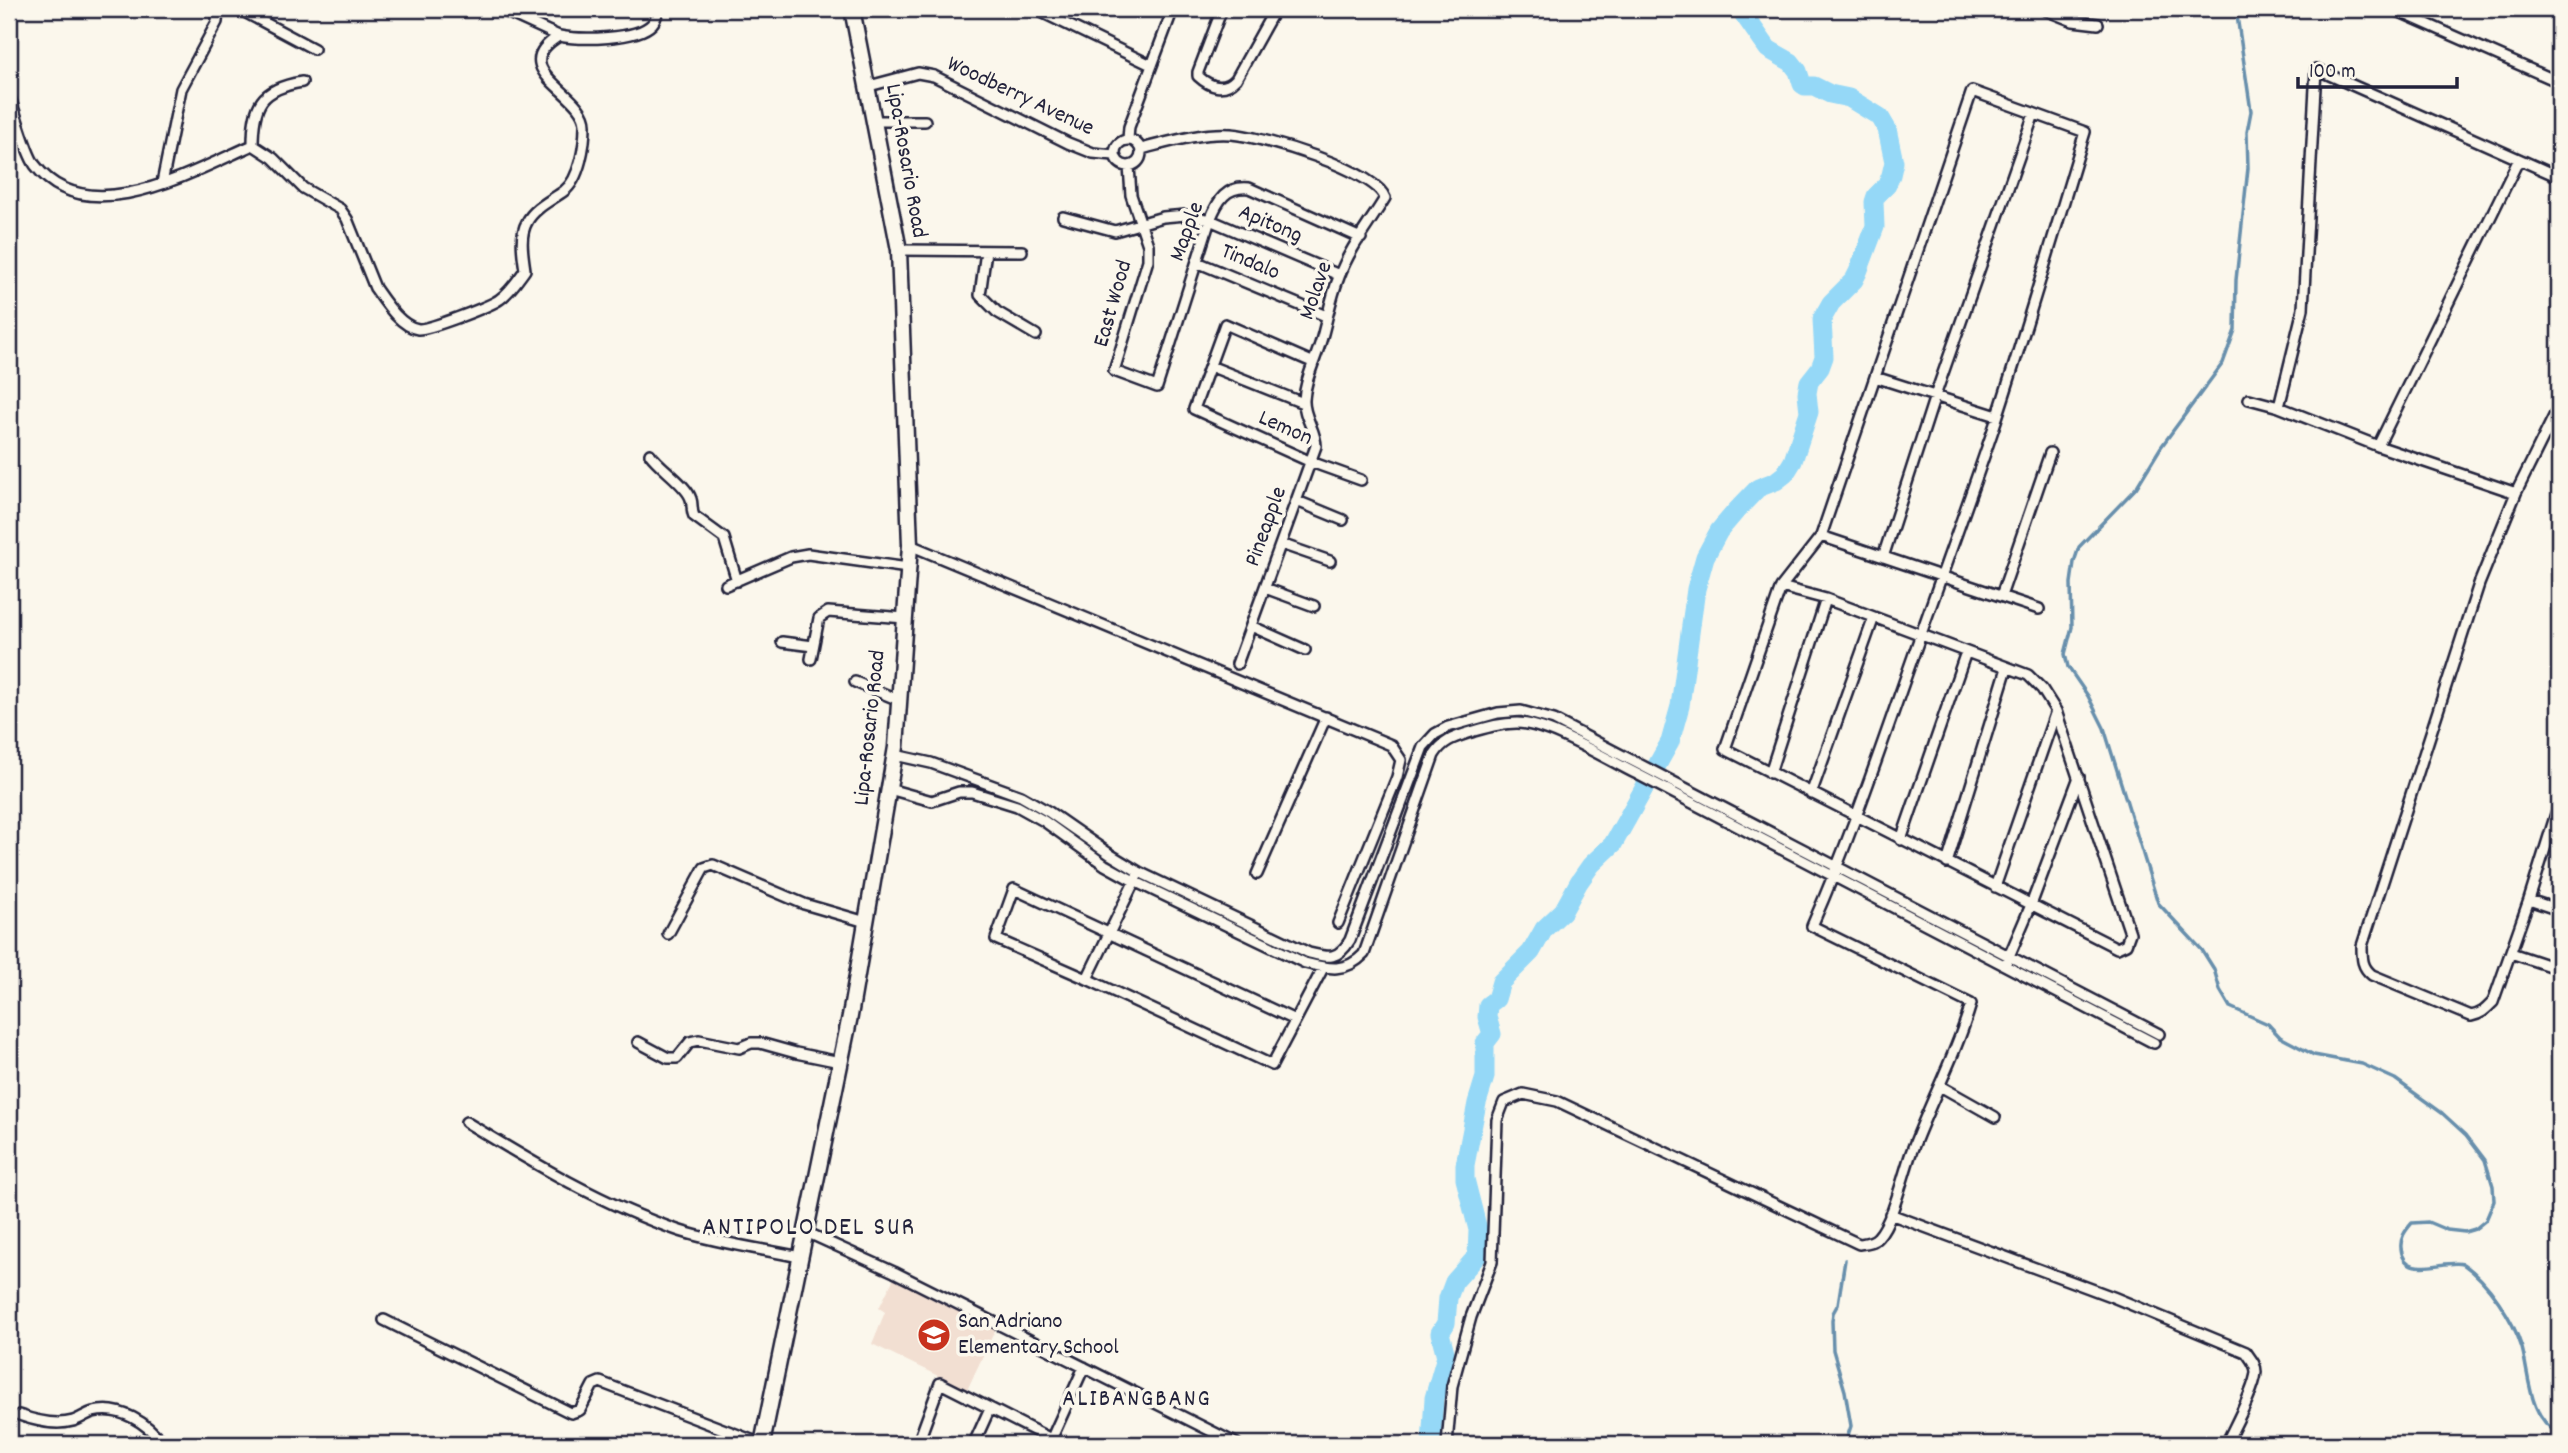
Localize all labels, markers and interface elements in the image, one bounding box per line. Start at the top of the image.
scale bar [2298,46,2458,90]
street label: Woodberry Avenue [941,48,1099,146]
text: 100 m [2309,58,2356,88]
street label: Lipa-Rosario Road [875,81,935,241]
street label: Apitong [1233,197,1307,253]
street label: Mapple [1162,198,1214,266]
street label: Tindalo [1215,236,1285,290]
street label: East Wood [1086,257,1142,351]
street label: Molave [1292,257,1342,325]
street label: Lemon [1253,402,1317,456]
street label: Pineapple [1237,482,1297,572]
street label: Lipa-Rosario Road [846,649,896,807]
district label: ANTIPOLO DEL SUR [702,1210,916,1247]
place label: San Adriano Elementary School [958,1306,1119,1365]
school or university icon: San Adriano Elementary School [915,1316,953,1354]
district label: ALIBANGBANG [1062,1383,1212,1417]

